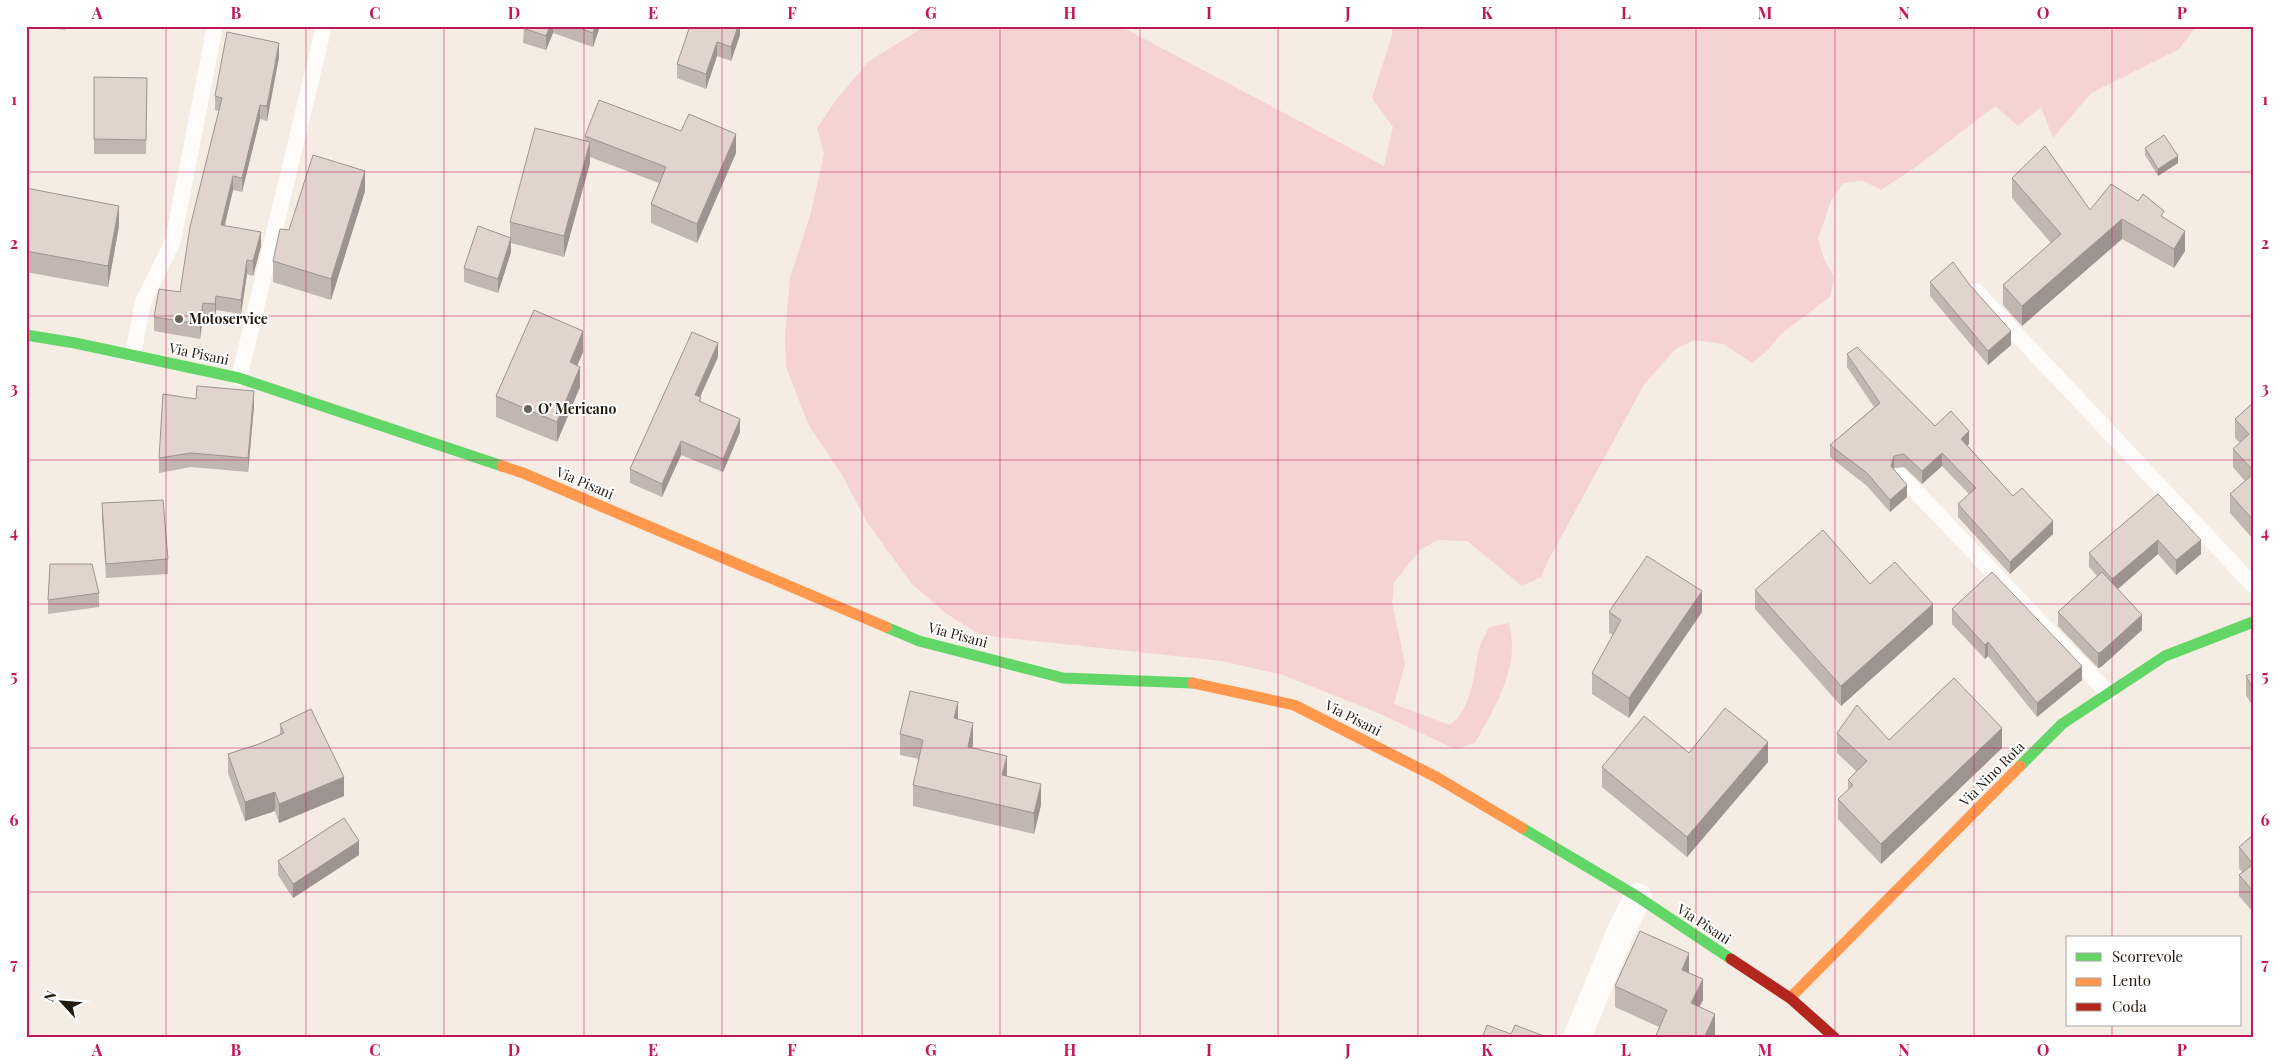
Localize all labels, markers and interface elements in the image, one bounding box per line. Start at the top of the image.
text: A [91,2,103,23]
text: B [231,2,242,23]
text: C [369,2,381,23]
text: D [508,2,520,23]
text: E [648,2,658,23]
text: F [787,2,797,23]
text: G [925,2,937,23]
text: H [1064,2,1077,23]
text: I [1206,2,1212,23]
text: J [1344,2,1351,23]
text: K [1481,2,1493,23]
text: L [1621,2,1631,23]
text: M [1758,2,1773,23]
text: N [1898,2,1910,23]
text: O [2037,2,2049,23]
text: P [2177,2,2187,23]
text: 1 [11,88,17,109]
text: 1 [2262,88,2268,109]
text: 2 [10,232,18,253]
text: 2 [2261,232,2269,253]
place label: Motoservice [189,309,268,328]
marker: Motoservice [173,313,185,325]
street label: Via Pisani [166,338,231,369]
text: 3 [10,377,18,398]
text: 3 [2261,377,2269,398]
place label: O' Mericano [538,399,616,418]
marker: O' Mericano [522,403,534,415]
street label: Via Pisani [553,462,617,503]
text: 4 [10,521,18,542]
text: 4 [2261,521,2269,542]
street label: Via Pisani [925,617,990,652]
text: 5 [10,665,18,686]
text: 5 [2261,665,2269,686]
street label: Via Pisani [1321,695,1385,740]
street label: Via Nino Rota [1954,737,2028,811]
text: 6 [10,809,19,830]
text: 6 [2261,809,2270,830]
street label: Via Pisani [1673,899,1735,948]
legend [2066,936,2242,1026]
text: Scorrevole [2112,946,2183,966]
text: 7 [10,953,18,974]
text: 7 [2261,953,2269,974]
text: Lento [2112,970,2151,990]
north arrow [38,976,88,1026]
text: N [39,987,61,1005]
text: Coda [2112,996,2147,1016]
text: A [91,1039,103,1060]
text: B [231,1039,242,1060]
text: C [369,1039,381,1060]
text: D [508,1039,520,1060]
text: E [648,1039,658,1060]
text: F [787,1039,797,1060]
text: G [925,1039,937,1060]
text: H [1064,1039,1077,1060]
text: I [1206,1039,1212,1060]
text: J [1344,1039,1351,1060]
text: K [1481,1039,1493,1060]
text: L [1621,1039,1631,1060]
text: M [1758,1039,1773,1060]
text: N [1898,1039,1910,1060]
text: O [2037,1039,2049,1060]
text: P [2177,1039,2187,1060]

